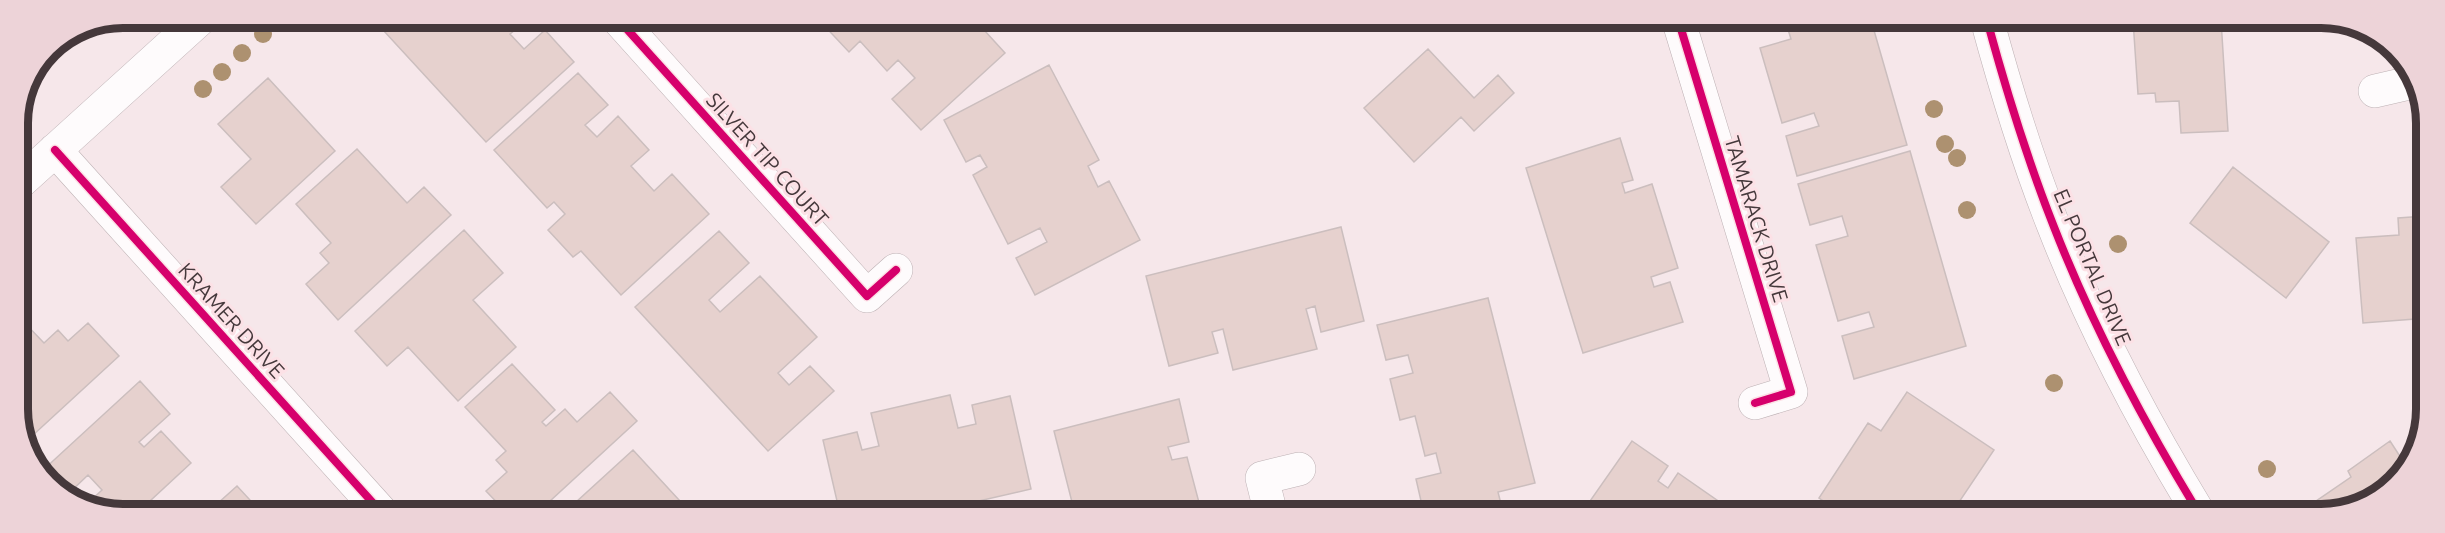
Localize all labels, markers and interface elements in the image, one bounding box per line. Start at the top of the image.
street label: SILVER TIP COURT [702,88,834,231]
street label: TAMARACK DRIVE [1720,133,1794,305]
street label: EL PORTAL DRIVE [2049,185,2137,349]
street label: KRAMER DRIVE [174,258,290,382]

